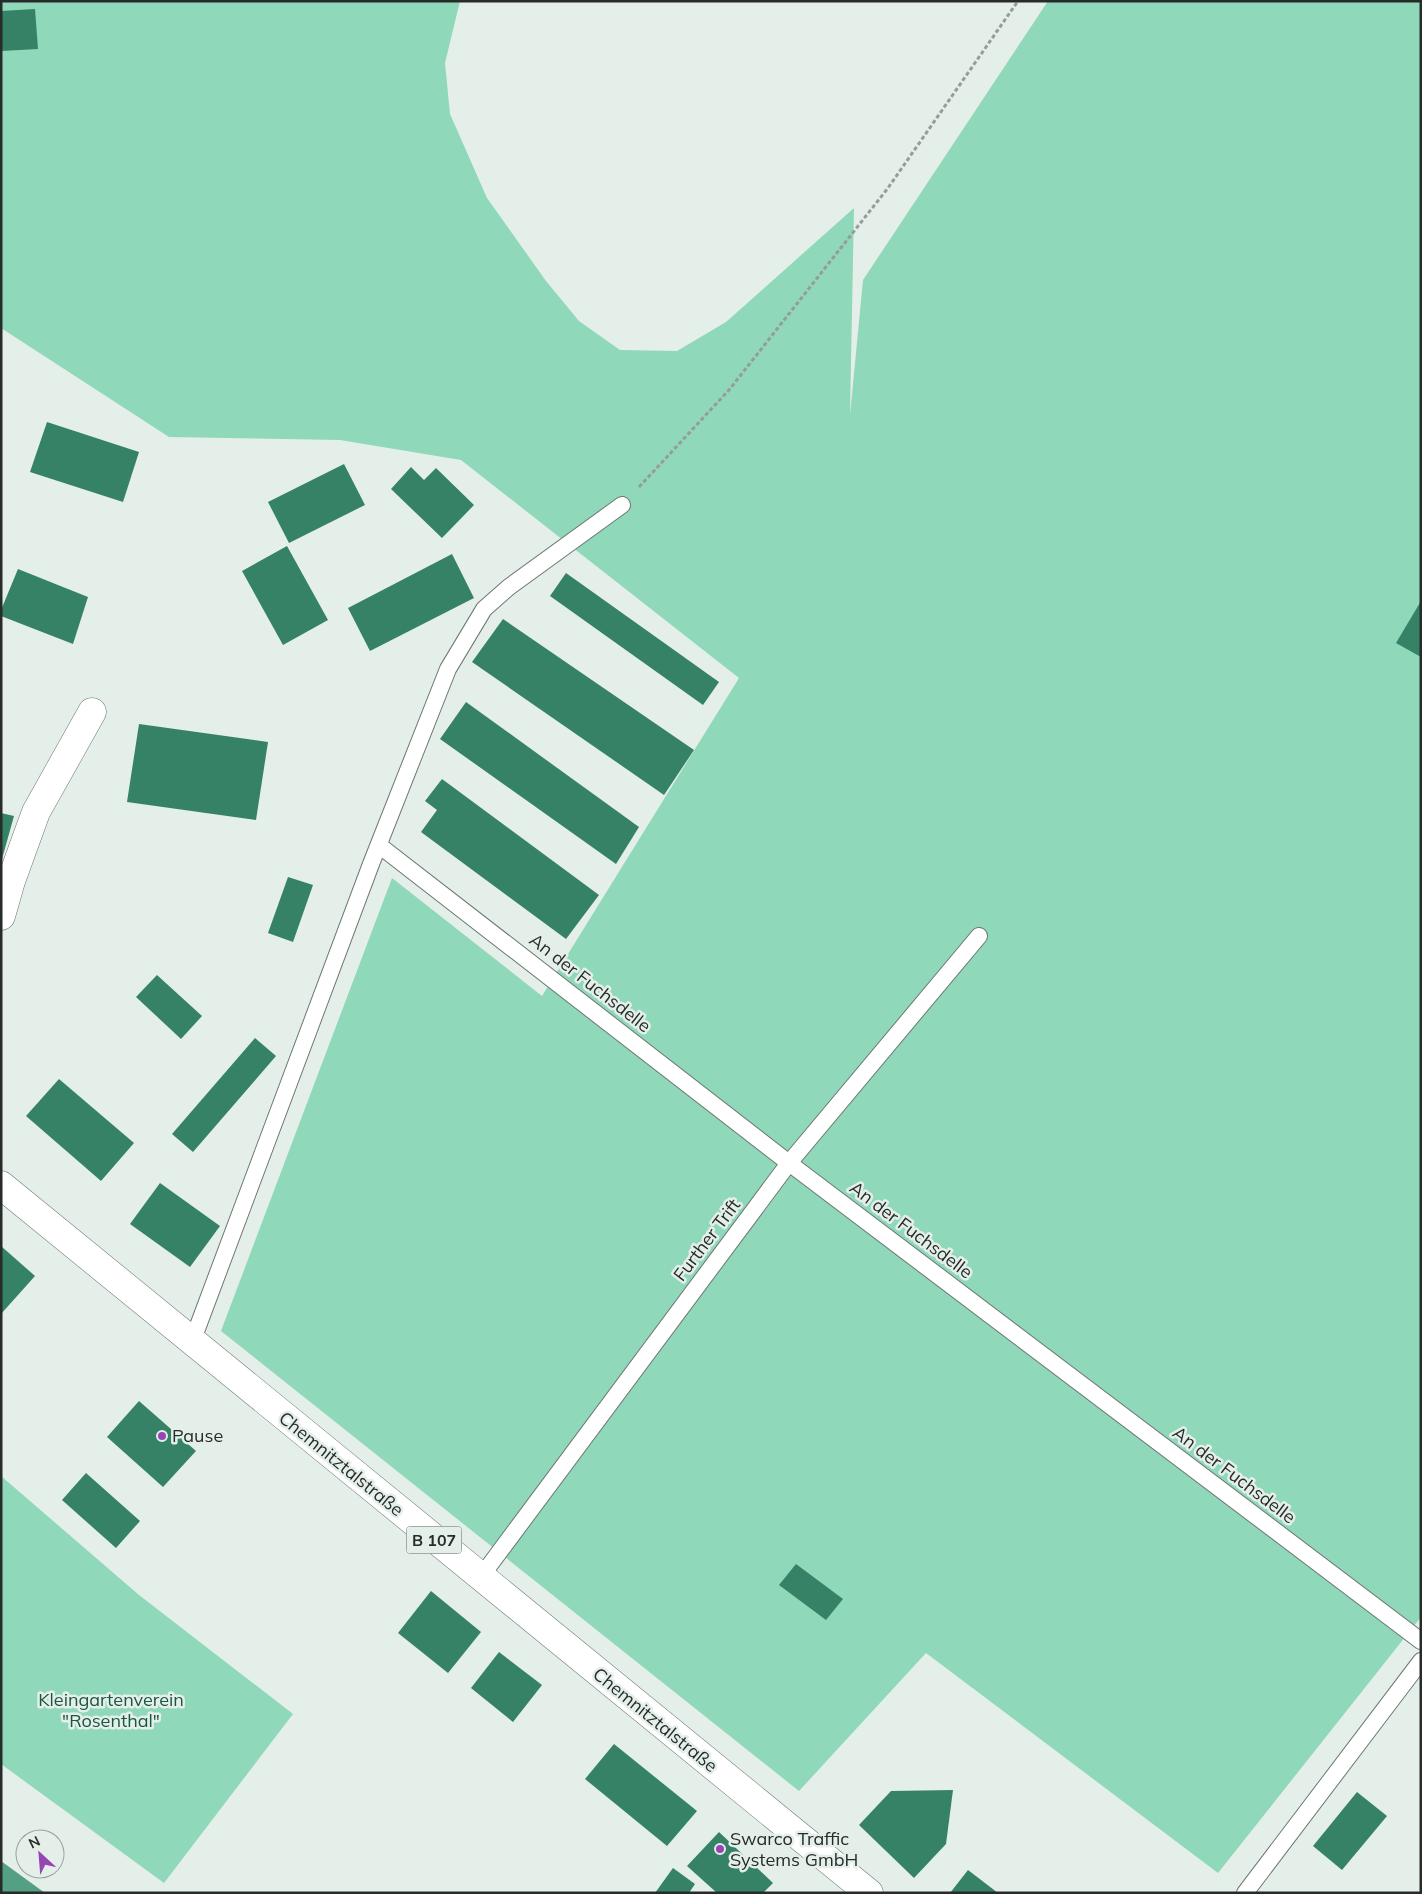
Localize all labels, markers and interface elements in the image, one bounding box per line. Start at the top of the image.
street label: An der Fuchsdelle [525,928,656,1037]
street label: An der Fuchsdelle [845,1176,977,1283]
street label: Further Trift [668,1194,745,1286]
street label: Chemnitztalstraße [274,1406,408,1521]
street label: An der Fuchsdelle [1168,1421,1300,1528]
place label: Pause [172,1424,223,1447]
marker: Pause [156,1430,168,1442]
road number: B 107 [406,1526,462,1554]
street label: Chemnitztalstraße [588,1662,722,1777]
park label: Kleingartenverein "Rosenthal" [38,1688,184,1732]
place label: Swarco Traffic Systems GmbH [730,1827,858,1871]
north arrow [15,1829,65,1879]
text: N [26,1832,43,1853]
marker: Swarco Traffic Systems GmbH [714,1843,726,1855]

